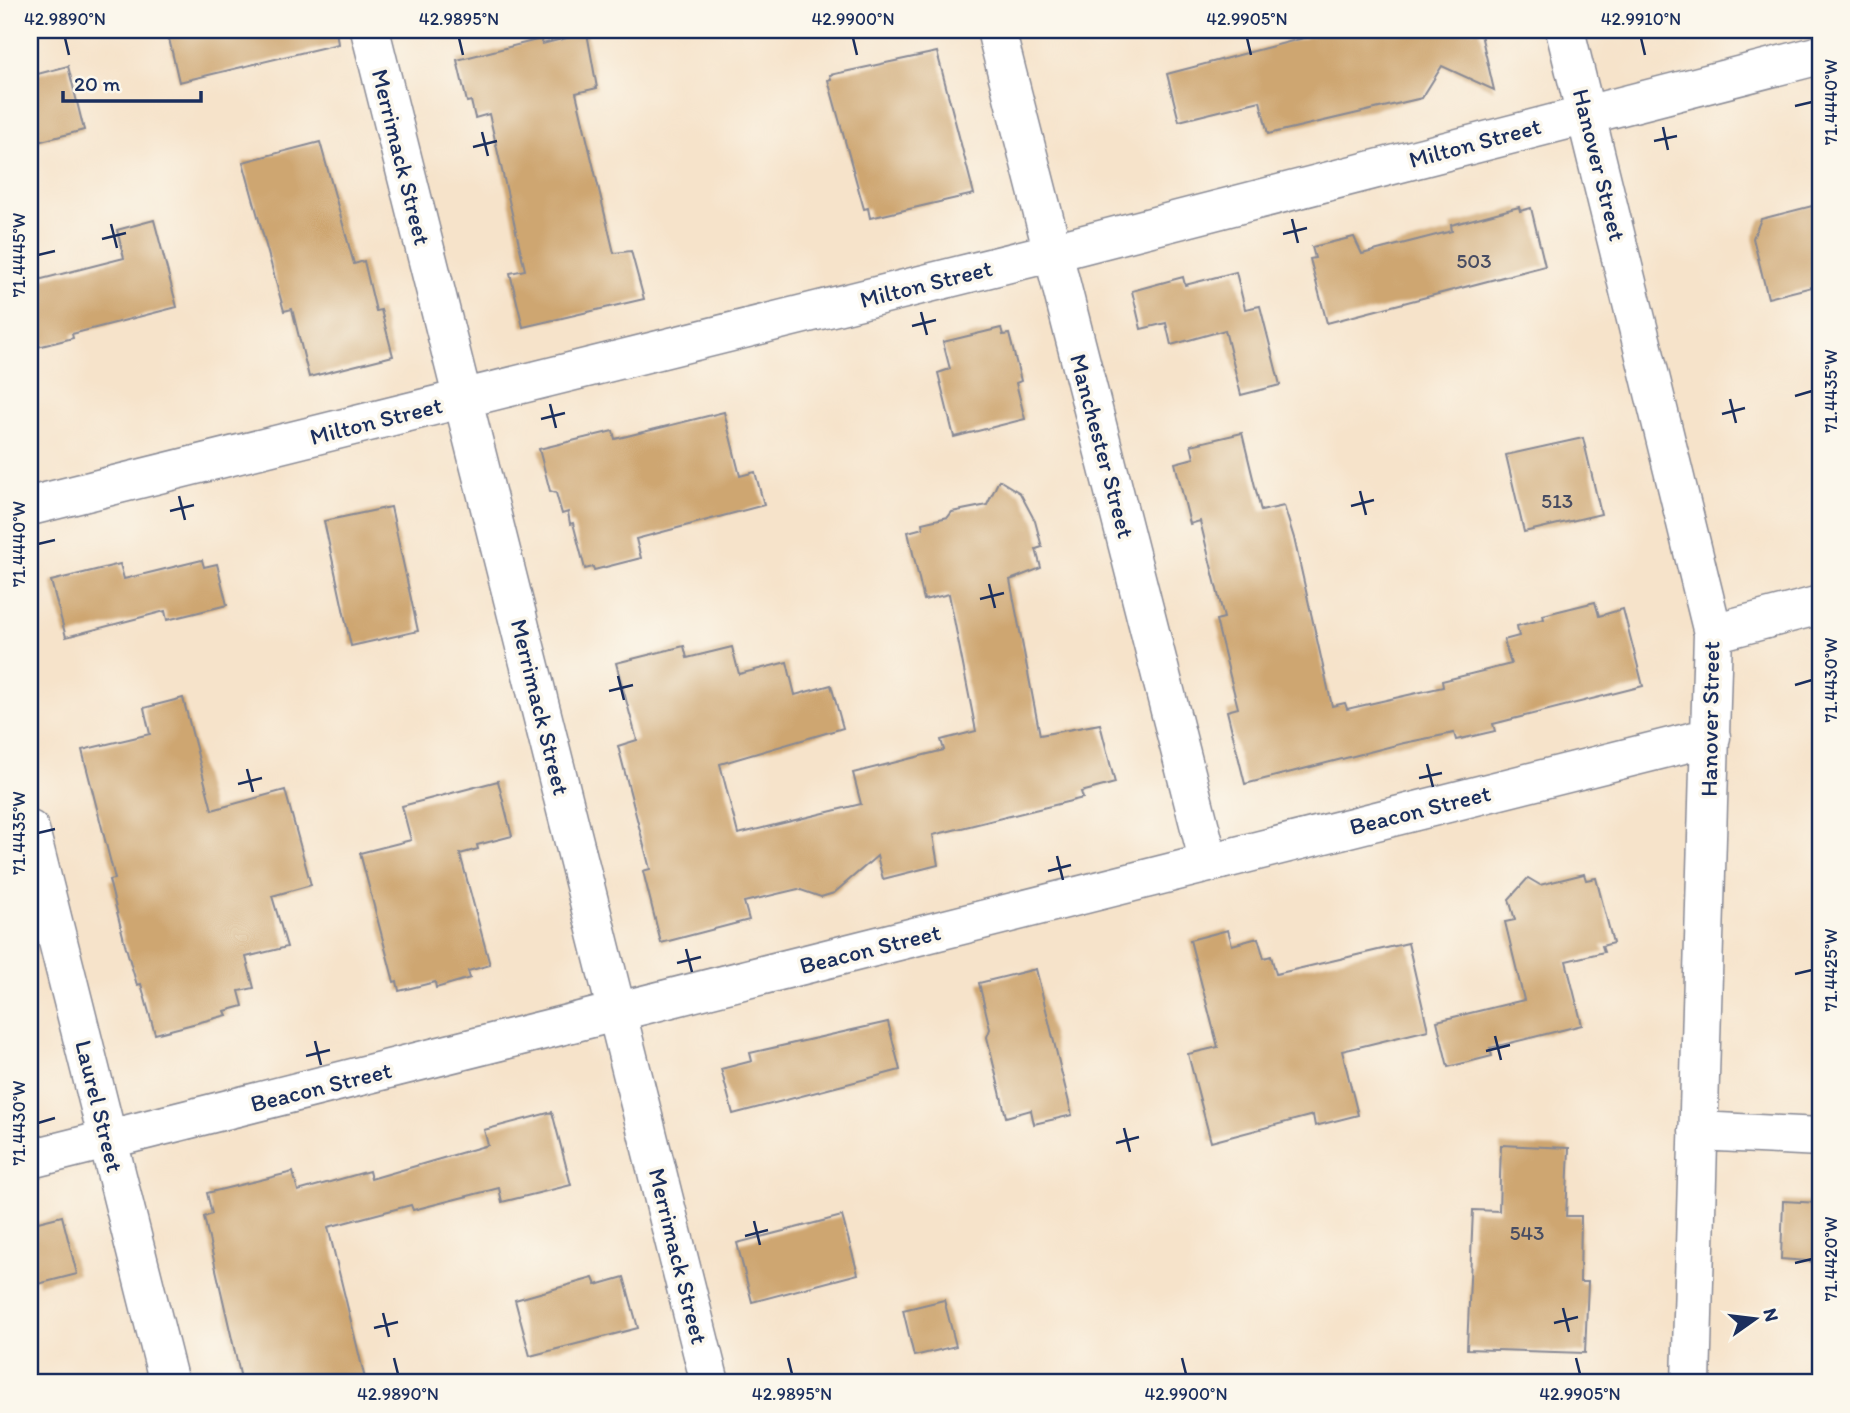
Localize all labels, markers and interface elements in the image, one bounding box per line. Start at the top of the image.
text: 42.9890°N [24,8,106,30]
text: 42.9895°N [419,8,499,30]
text: 42.9900°N [811,8,895,30]
text: 42.9905°N [1206,8,1288,30]
text: 42.9910°N [1601,8,1681,30]
text: 71.4440°W [1820,59,1842,145]
scale bar [63,60,201,104]
street label: Merrimack Street [366,66,437,248]
text: 20 m [74,71,121,96]
street label: Hanover Street [1567,86,1632,244]
street label: Milton Street [1406,111,1544,174]
text: 71.4445°W [8,213,30,297]
house number: 503 [1456,248,1492,273]
street label: Milton Street [857,253,995,314]
text: 71.4435°W [1820,349,1842,433]
street label: Manchester Street [1064,351,1141,541]
street label: Milton Street [307,390,445,451]
house number: 513 [1541,488,1573,513]
text: 71.4440°W [8,501,30,587]
street label: Merrimack Street [505,616,576,798]
text: 71.4430°W [1820,638,1842,722]
street label: Hanover Street [1694,641,1725,797]
street label: Beacon Street [1346,778,1493,841]
text: 71.4435°W [8,791,30,875]
street label: Beacon Street [796,917,943,980]
text: 71.4425°W [1820,929,1842,1011]
street label: Laurel Street [69,1037,130,1175]
street label: Beacon Street [247,1055,394,1118]
text: 71.4430°W [8,1081,30,1165]
street label: Merrimack Street [643,1165,714,1347]
text: 71.4420°W [1820,1217,1842,1301]
house number: 543 [1509,1220,1545,1245]
north arrow [1720,1284,1790,1354]
text: N [1758,1306,1784,1324]
text: 42.9890°N [357,1383,439,1405]
text: 42.9895°N [752,1383,832,1405]
text: 42.9900°N [1144,1383,1228,1405]
text: 42.9905°N [1539,1383,1621,1405]

